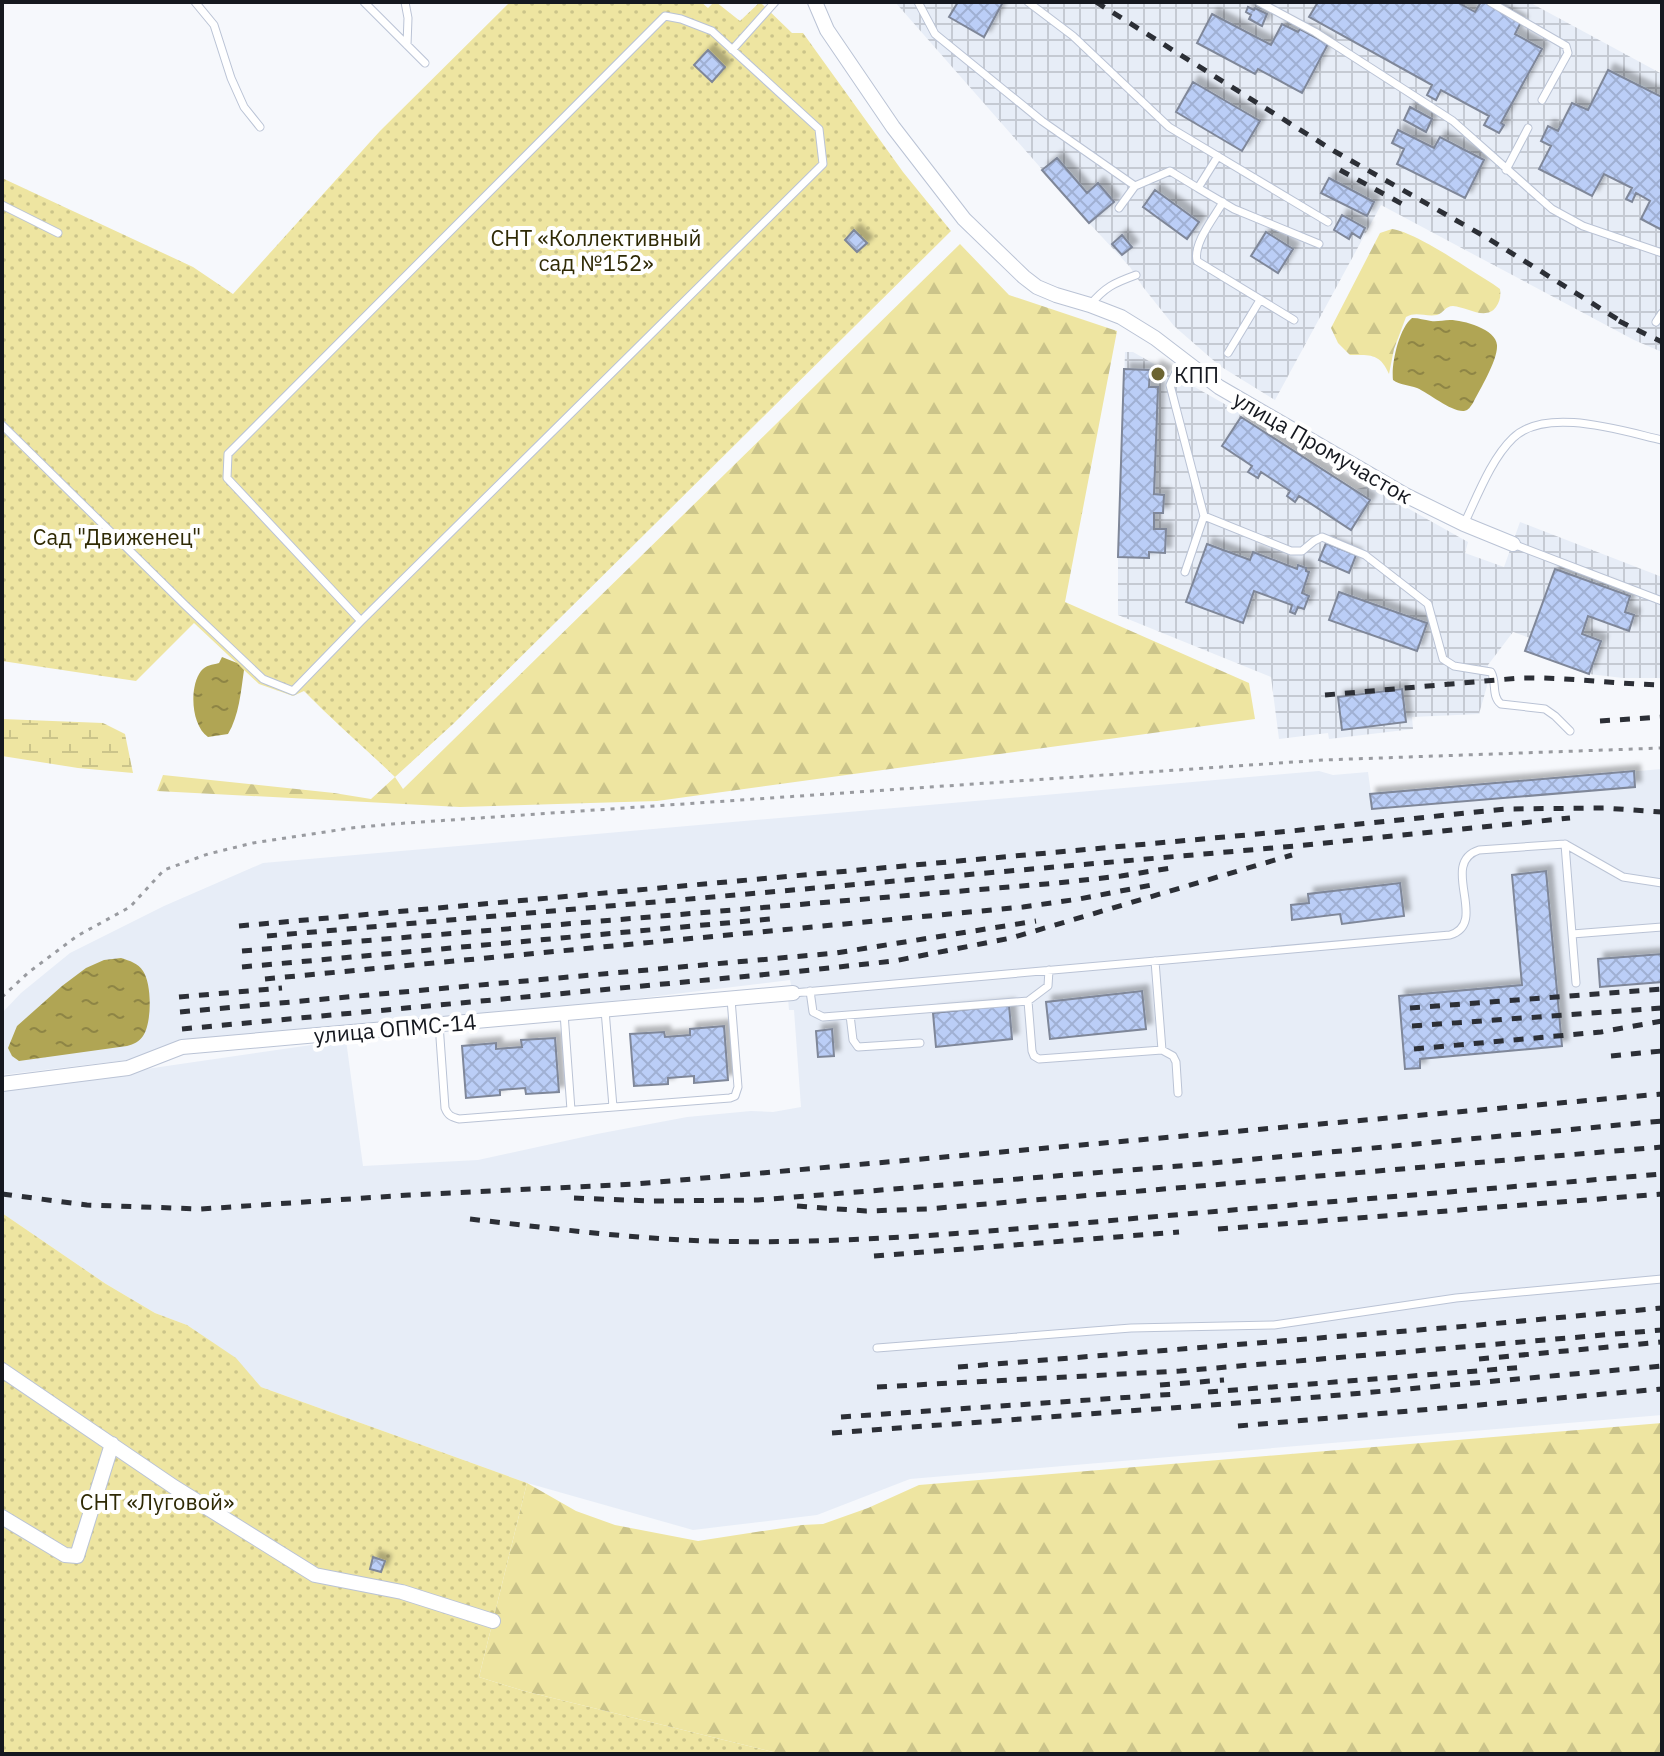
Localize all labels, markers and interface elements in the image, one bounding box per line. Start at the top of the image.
park label: СНТ «Коллективный сад №152» [491,223,701,277]
place label: КПП [1174,360,1219,389]
marker: КПП [1149,365,1167,383]
street label: улица Промучасток [1228,384,1418,510]
park label: Сад "Движенец" [33,522,201,551]
street label: улица ОПМС-14 [312,1006,478,1050]
park label: СНТ «Луговой» [80,1487,234,1516]

